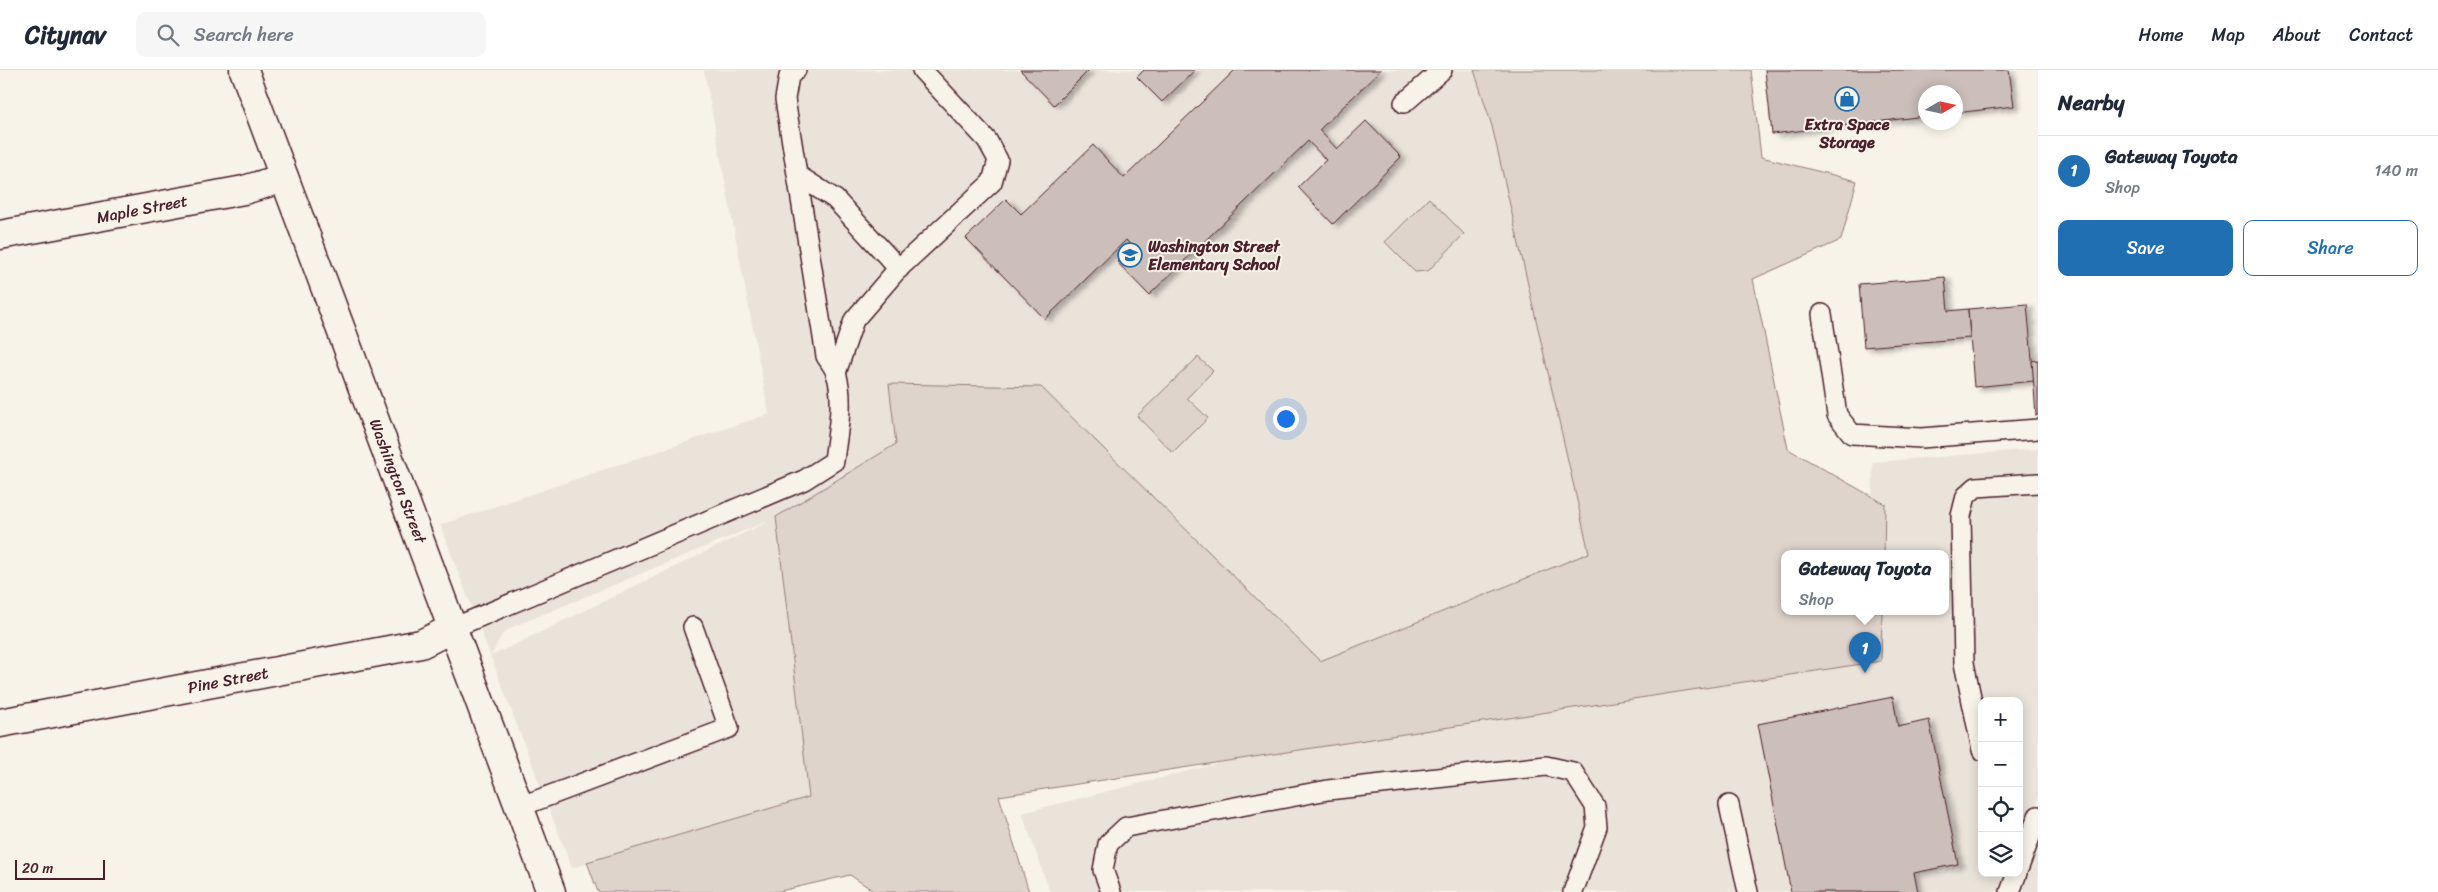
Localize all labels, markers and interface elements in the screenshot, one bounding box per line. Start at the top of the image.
search box [136,12,486,57]
text: Citynav [25,14,106,56]
text: Search here [194,18,294,51]
text: Home [2139,19,2184,51]
text: Map [2212,19,2245,51]
text: About [2273,19,2321,51]
text: Contact [2349,19,2413,51]
icon: search [154,21,182,49]
text: Nearby [2058,84,2124,122]
north arrow [1918,85,1963,130]
shop icon: Extra Space Storage [1834,86,1860,112]
place label: Extra Space Storage [1804,110,1890,157]
text: Gateway Toyota [2105,140,2238,173]
text: 1 [2071,156,2077,185]
text: 140 m [2375,156,2418,185]
text: Shop [2105,173,2140,202]
street label: Maple Street [94,186,190,232]
button: Save [2058,220,2233,276]
button: Share [2243,220,2418,276]
place label: Washington Street Elementary School [1148,232,1281,279]
school or university icon: Washington Street Elementary School [1117,242,1143,268]
your location [1273,406,1299,432]
street label: Washington Street [361,414,435,548]
popup [1781,550,1949,615]
text: Gateway Toyota [1799,552,1931,585]
text: Shop [1799,585,1834,614]
pin: 1 [1849,632,1881,673]
street label: Pine Street [185,658,271,702]
map controls [1978,697,2023,877]
button: + [1978,697,2023,742]
button: − [1978,742,2023,787]
button: locate [1978,787,2023,832]
button: layers [1978,832,2023,877]
text: 20 m [22,856,53,881]
scale bar [15,857,105,880]

